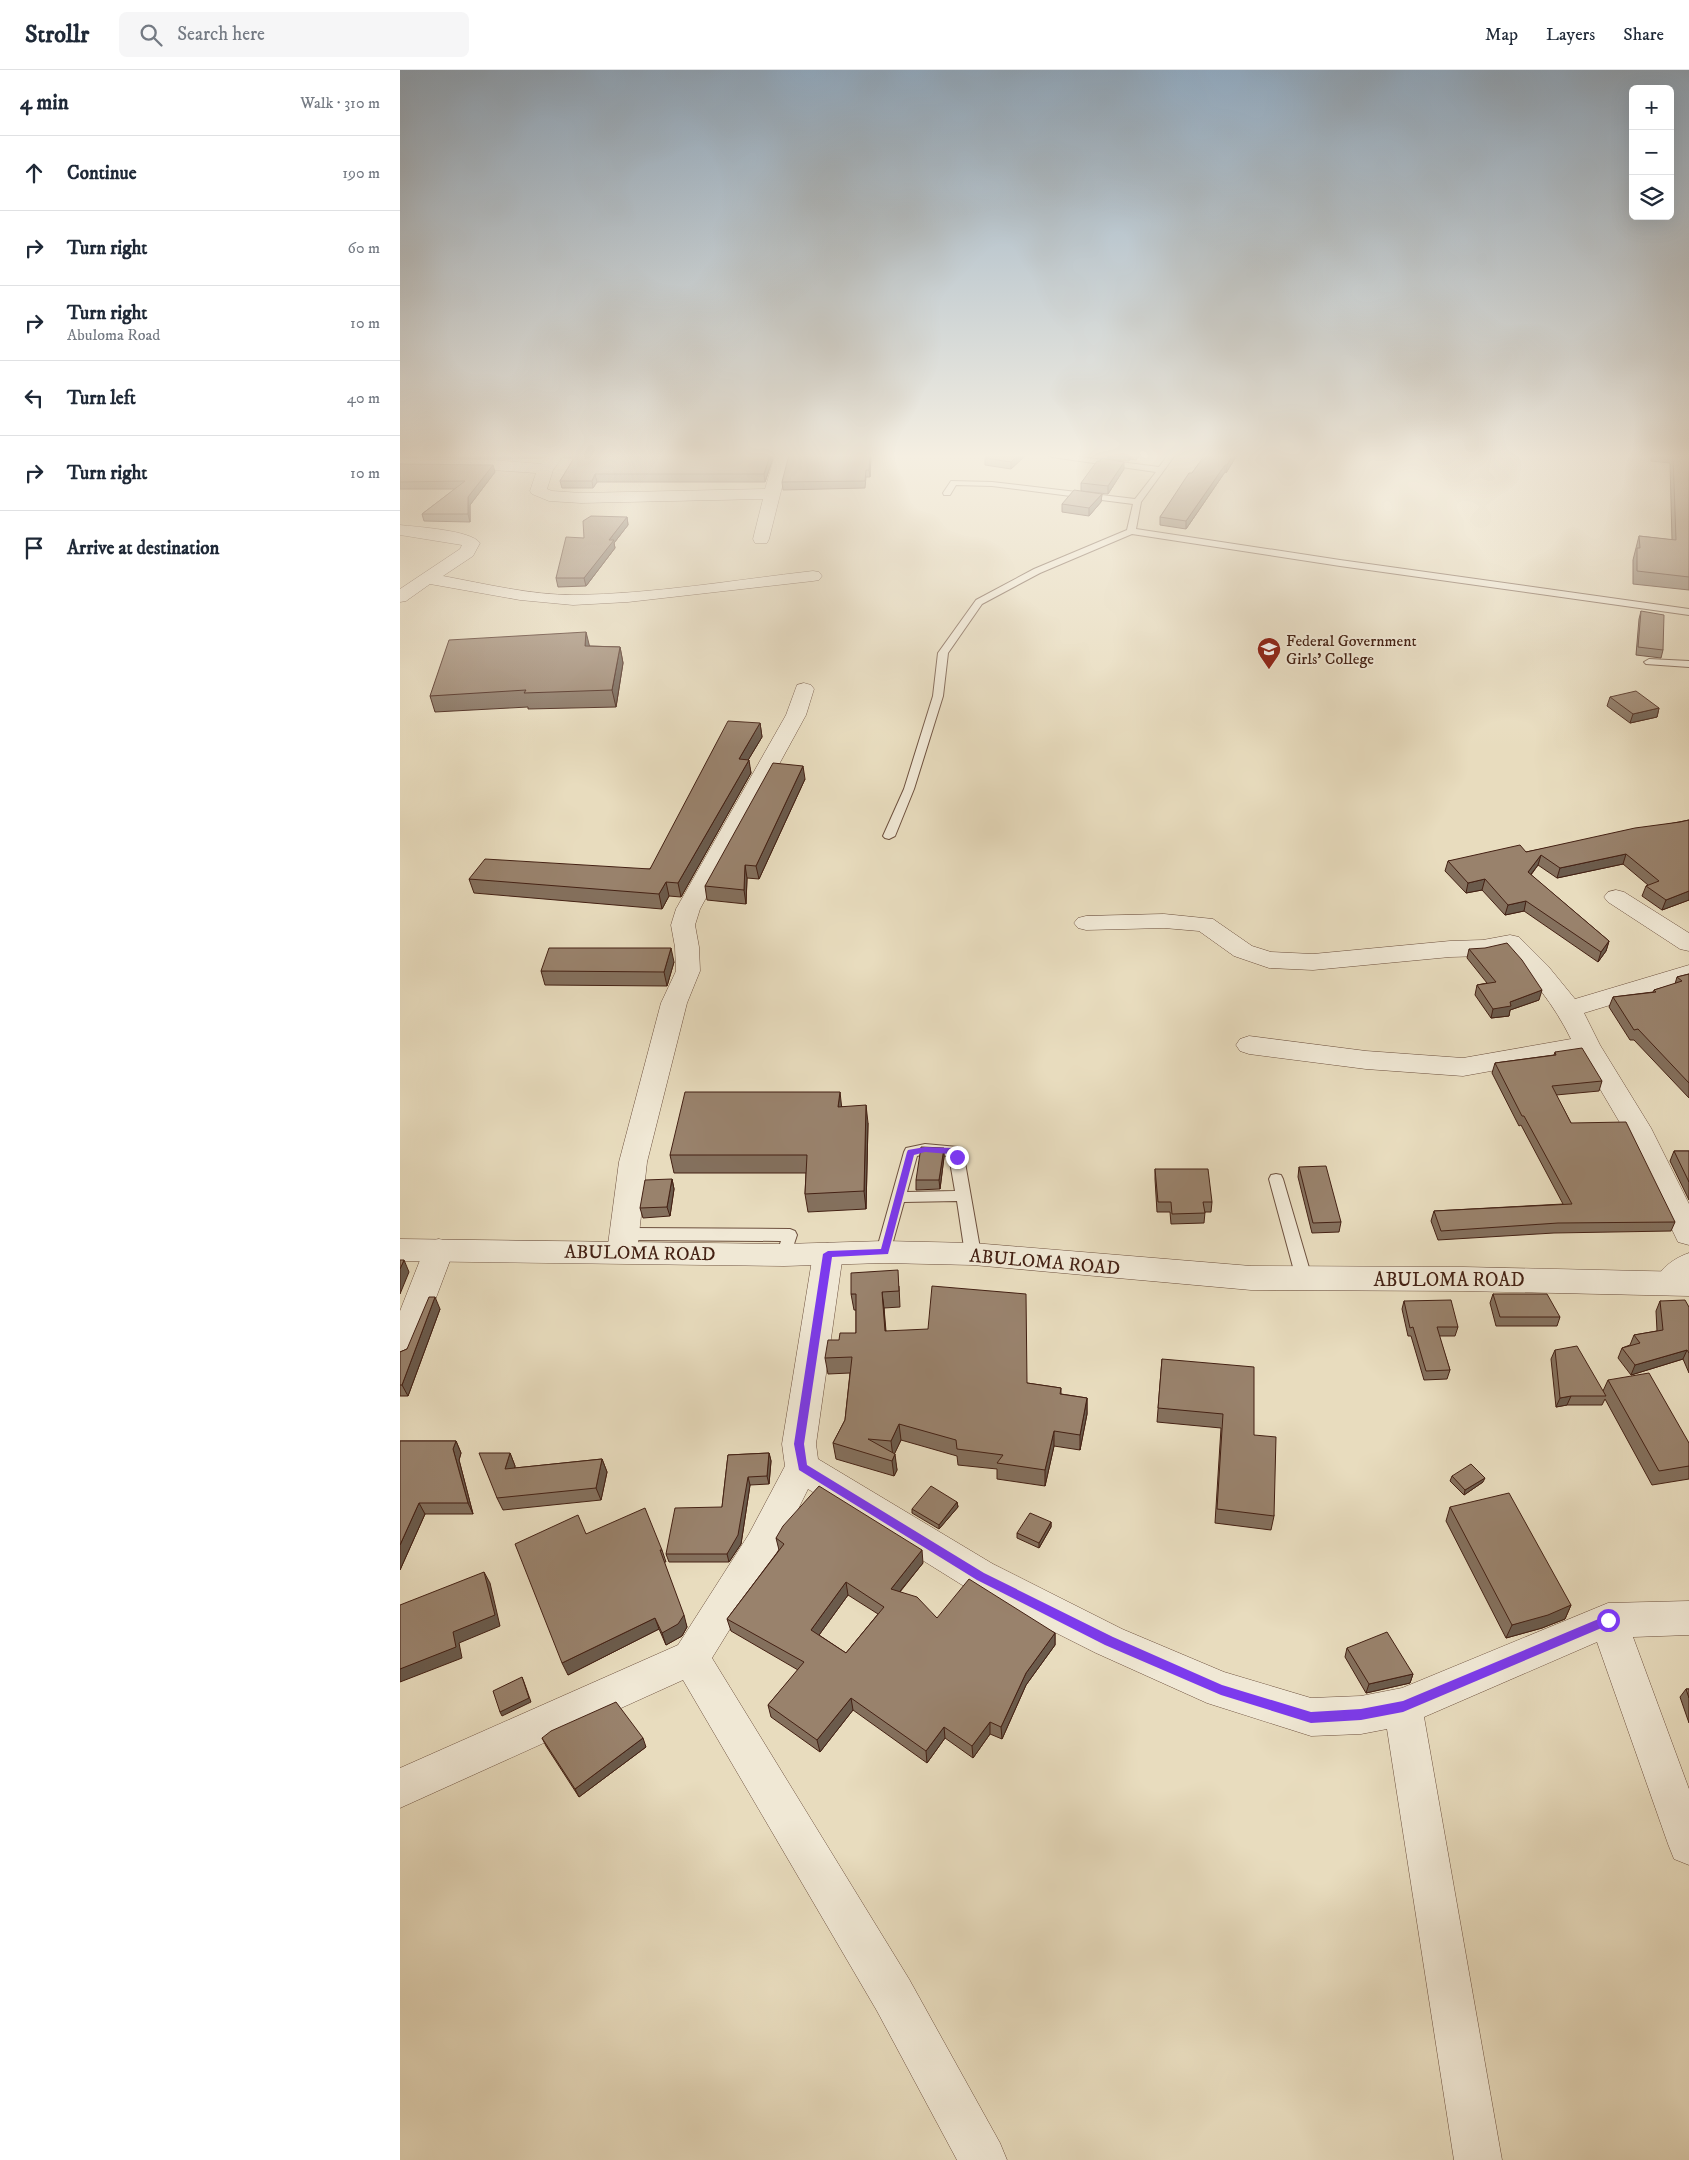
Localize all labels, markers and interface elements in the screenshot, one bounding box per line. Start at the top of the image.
search box [119,12,469,57]
text: Strollr [25,20,89,50]
icon: search [137,21,165,49]
text: Search here [177,23,265,46]
text: Map [1485,24,1518,46]
text: Layers [1546,24,1595,46]
text: Share [1623,24,1664,46]
map controls [1629,85,1674,220]
button: + [1629,85,1674,130]
text: 4 min [20,90,69,116]
text: Walk · 310 m [300,93,380,113]
button: − [1629,130,1674,175]
icon: ahead [20,159,48,187]
text: Continue [67,162,137,185]
text: 190 m [342,163,380,183]
button: layers [1629,175,1674,220]
icon: right [20,234,48,262]
text: Turn right [67,237,147,260]
text: 60 m [348,238,380,258]
text: Turn right [67,302,147,325]
icon: right [20,309,48,337]
text: 10 m [350,313,380,333]
text: Abuloma Road [67,325,160,345]
icon: left [20,384,48,412]
text: Turn left [67,387,136,410]
text: 40 m [347,388,380,408]
icon: right [20,459,48,487]
text: Turn right [67,462,147,485]
text: 10 m [350,463,380,483]
icon: arrive [20,534,48,562]
text: Arrive at destination [67,537,219,560]
place label: Federal Government Girls' College [1286,631,1417,669]
school or university icon: Federal Government Girls' College [1256,636,1282,670]
route end [946,1146,969,1169]
street label: ABULOMA ROAD [564,1241,716,1266]
street label: ABULOMA ROAD [969,1244,1121,1281]
street label: ABULOMA ROAD [1373,1269,1525,1292]
route start [1597,1609,1620,1632]

